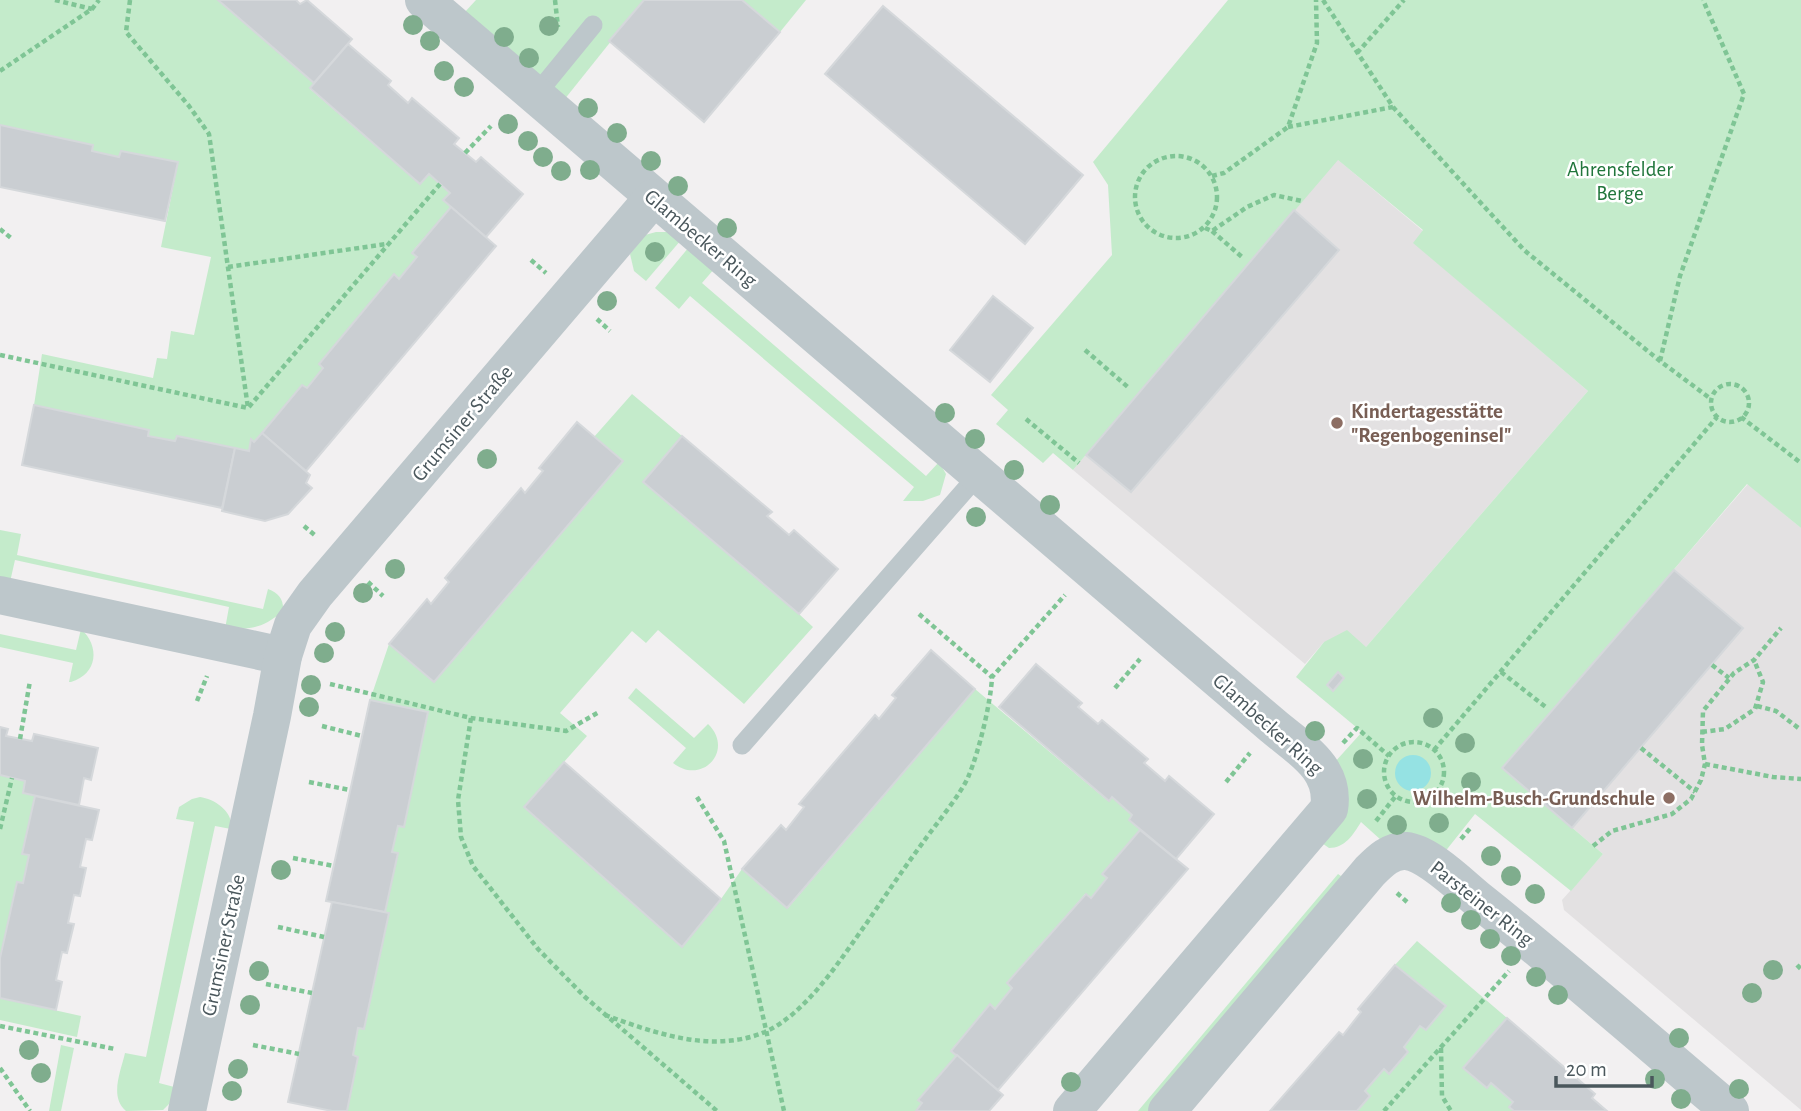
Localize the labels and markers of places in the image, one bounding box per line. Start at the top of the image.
place label: Kindertagesstätte "Regenbogeninsel" [1351,401,1511,446]
marker: Kindertagesstätte "Regenbogeninsel" [1329,415,1345,431]
place label: Wilhelm-Busch-Grundschule [1413,788,1655,809]
marker: Wilhelm-Busch-Grundschule [1661,790,1677,806]

